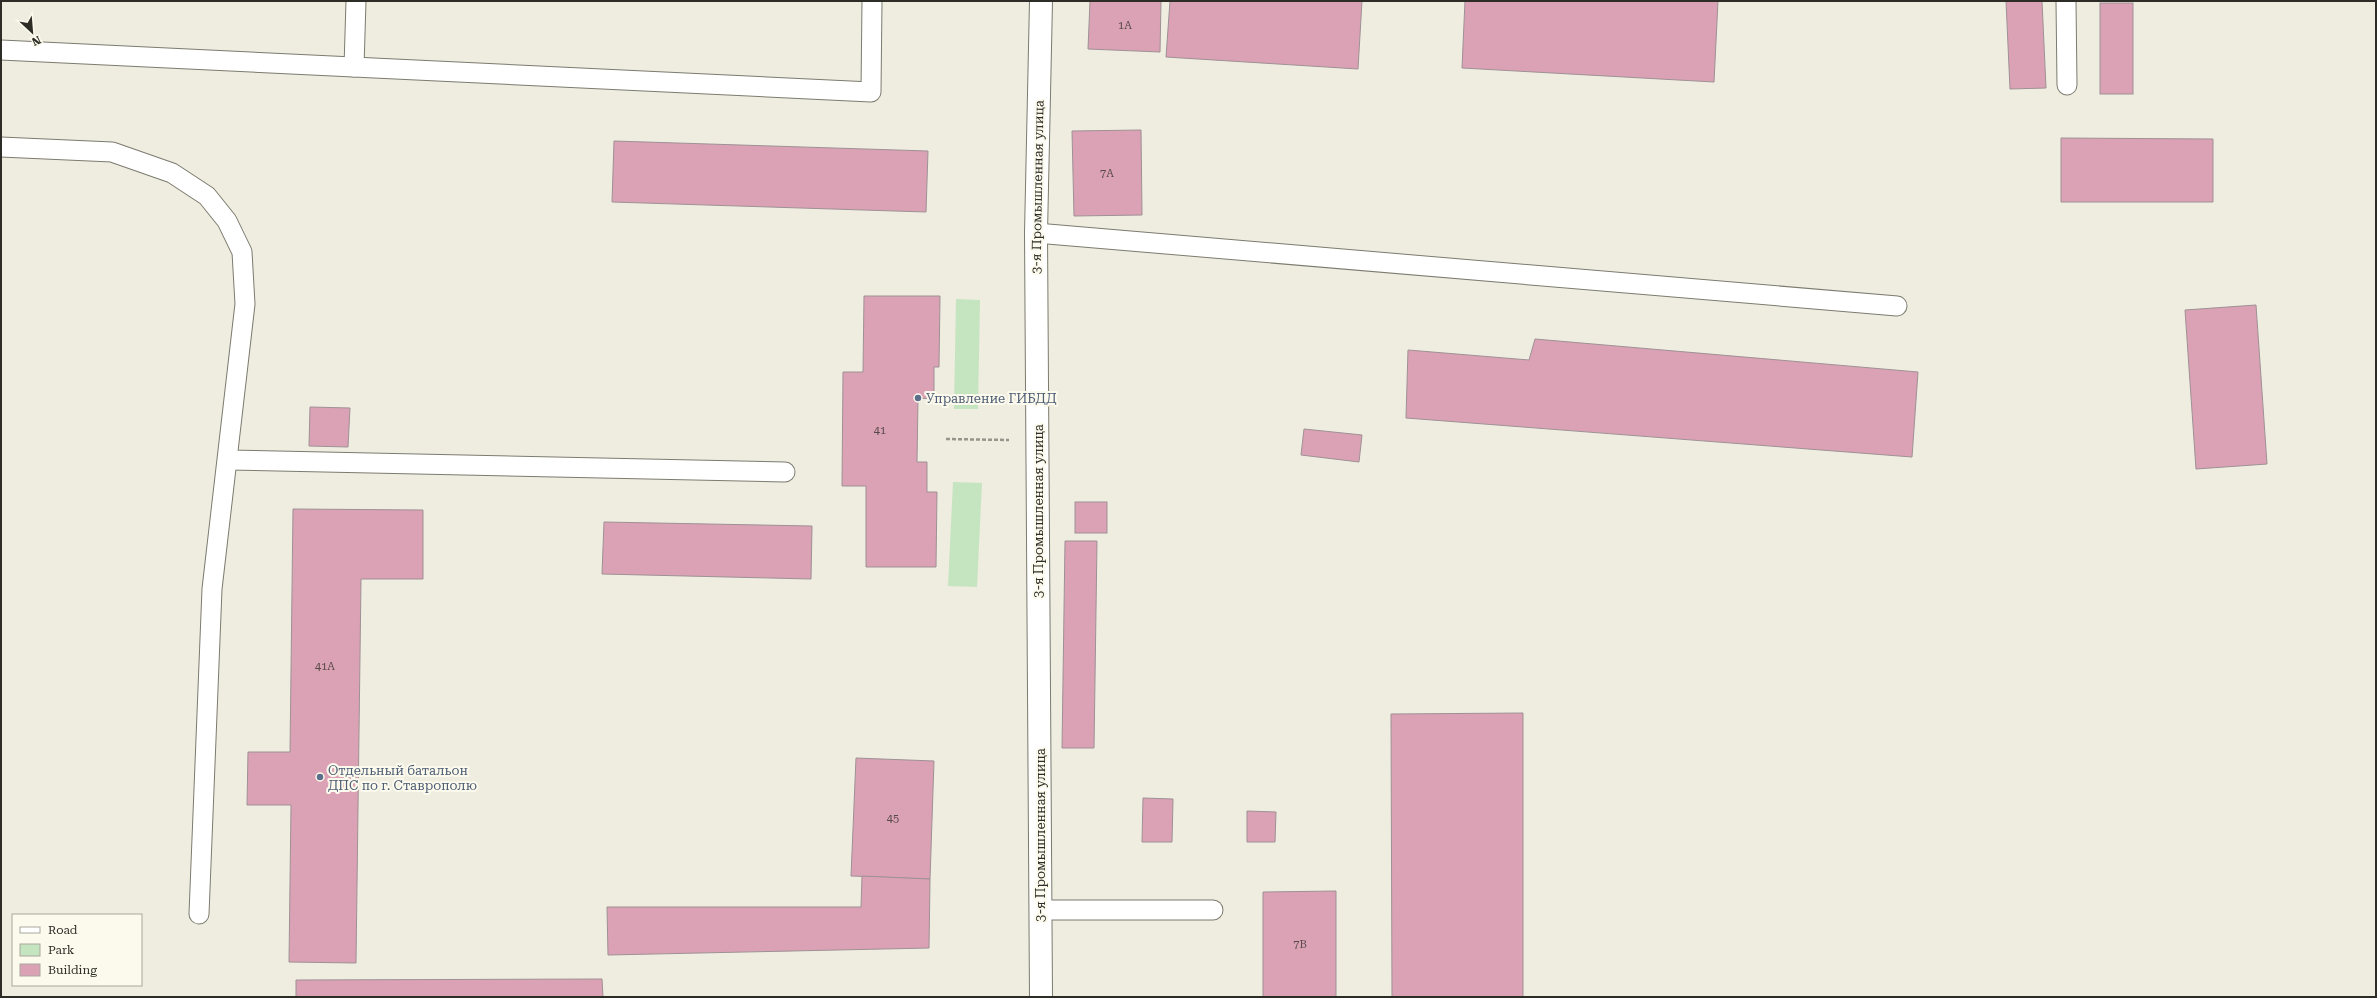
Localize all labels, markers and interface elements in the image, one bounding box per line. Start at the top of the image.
north arrow [12,12,52,52]
house number: 1А [1118,19,1132,32]
text: N [29,33,43,48]
street label: 3-я Промышленная улица [1028,100,1047,274]
house number: 7А [1100,167,1114,180]
place label: Управление ГИБДД [926,391,1057,406]
marker: Управление ГИБДД [913,393,923,403]
house number: 41 [874,424,886,437]
street label: 3-я Промышленная улица [1031,424,1046,598]
house number: 41А [315,660,335,673]
street label: 3-я Промышленная улица [1033,748,1048,922]
place label: Отдельный батальон ДПС по г. Ставрополю [328,763,477,793]
marker: Отдельный батальон ДПС по г. Ставрополю [315,772,325,782]
house number: 45 [887,812,899,825]
legend [12,914,142,986]
text: Road [48,923,78,937]
house number: 7В [1293,938,1307,951]
text: Park [48,943,75,957]
text: Building [48,963,97,977]

